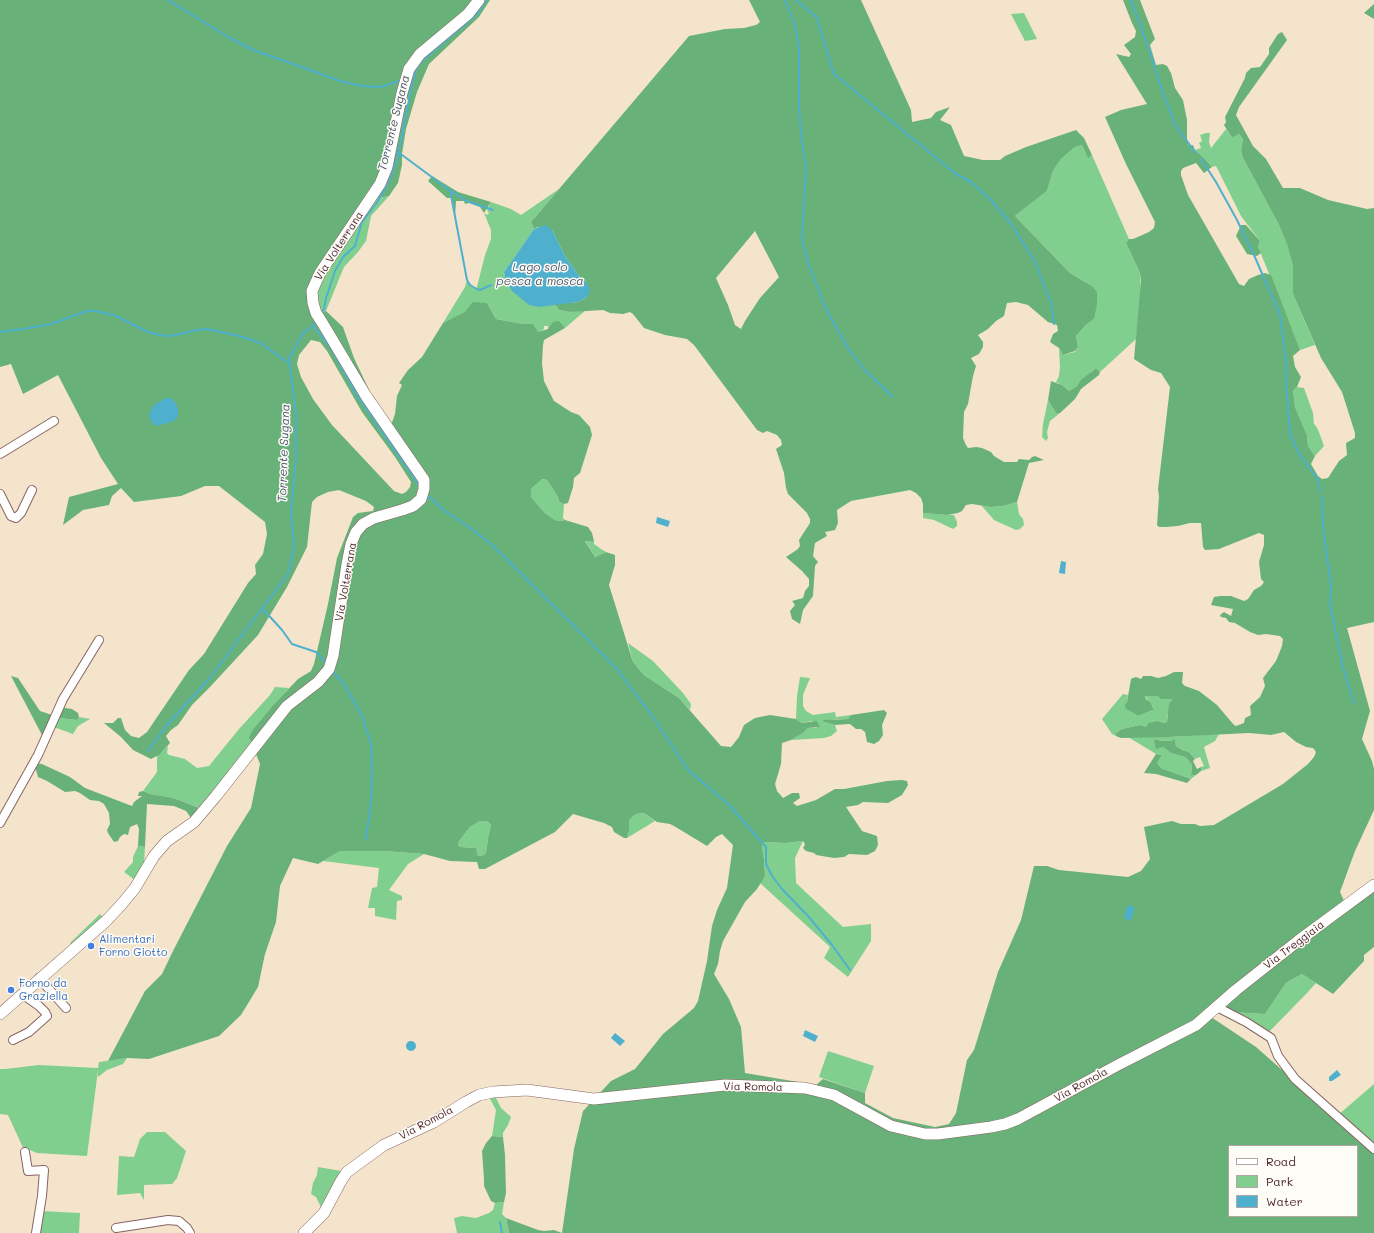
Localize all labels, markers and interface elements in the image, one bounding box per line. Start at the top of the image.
water label: Torrente Sugana [375,74,413,172]
street label: Via Volterrana [312,209,366,283]
water label: Lago solo pesca a mosca [496,260,584,288]
water label: Torrente Sugana [275,404,293,502]
street label: Via Volterrana [333,542,359,622]
street label: Via Treggiaia [1261,918,1327,972]
place label: Alimentari Forno Giotto [99,933,168,959]
marker: Alimentari Forno Giotto [86,941,96,951]
place label: Forno da Graziella [19,977,68,1003]
marker: Forno da Graziella [6,985,16,995]
street label: Via Romola [1052,1065,1110,1105]
street label: Via Romola [723,1080,783,1094]
street label: Via Romola [397,1103,455,1143]
legend [1228,1145,1358,1217]
text: Road [1266,1153,1296,1169]
text: Park [1266,1173,1293,1189]
text: Water [1266,1193,1303,1209]

